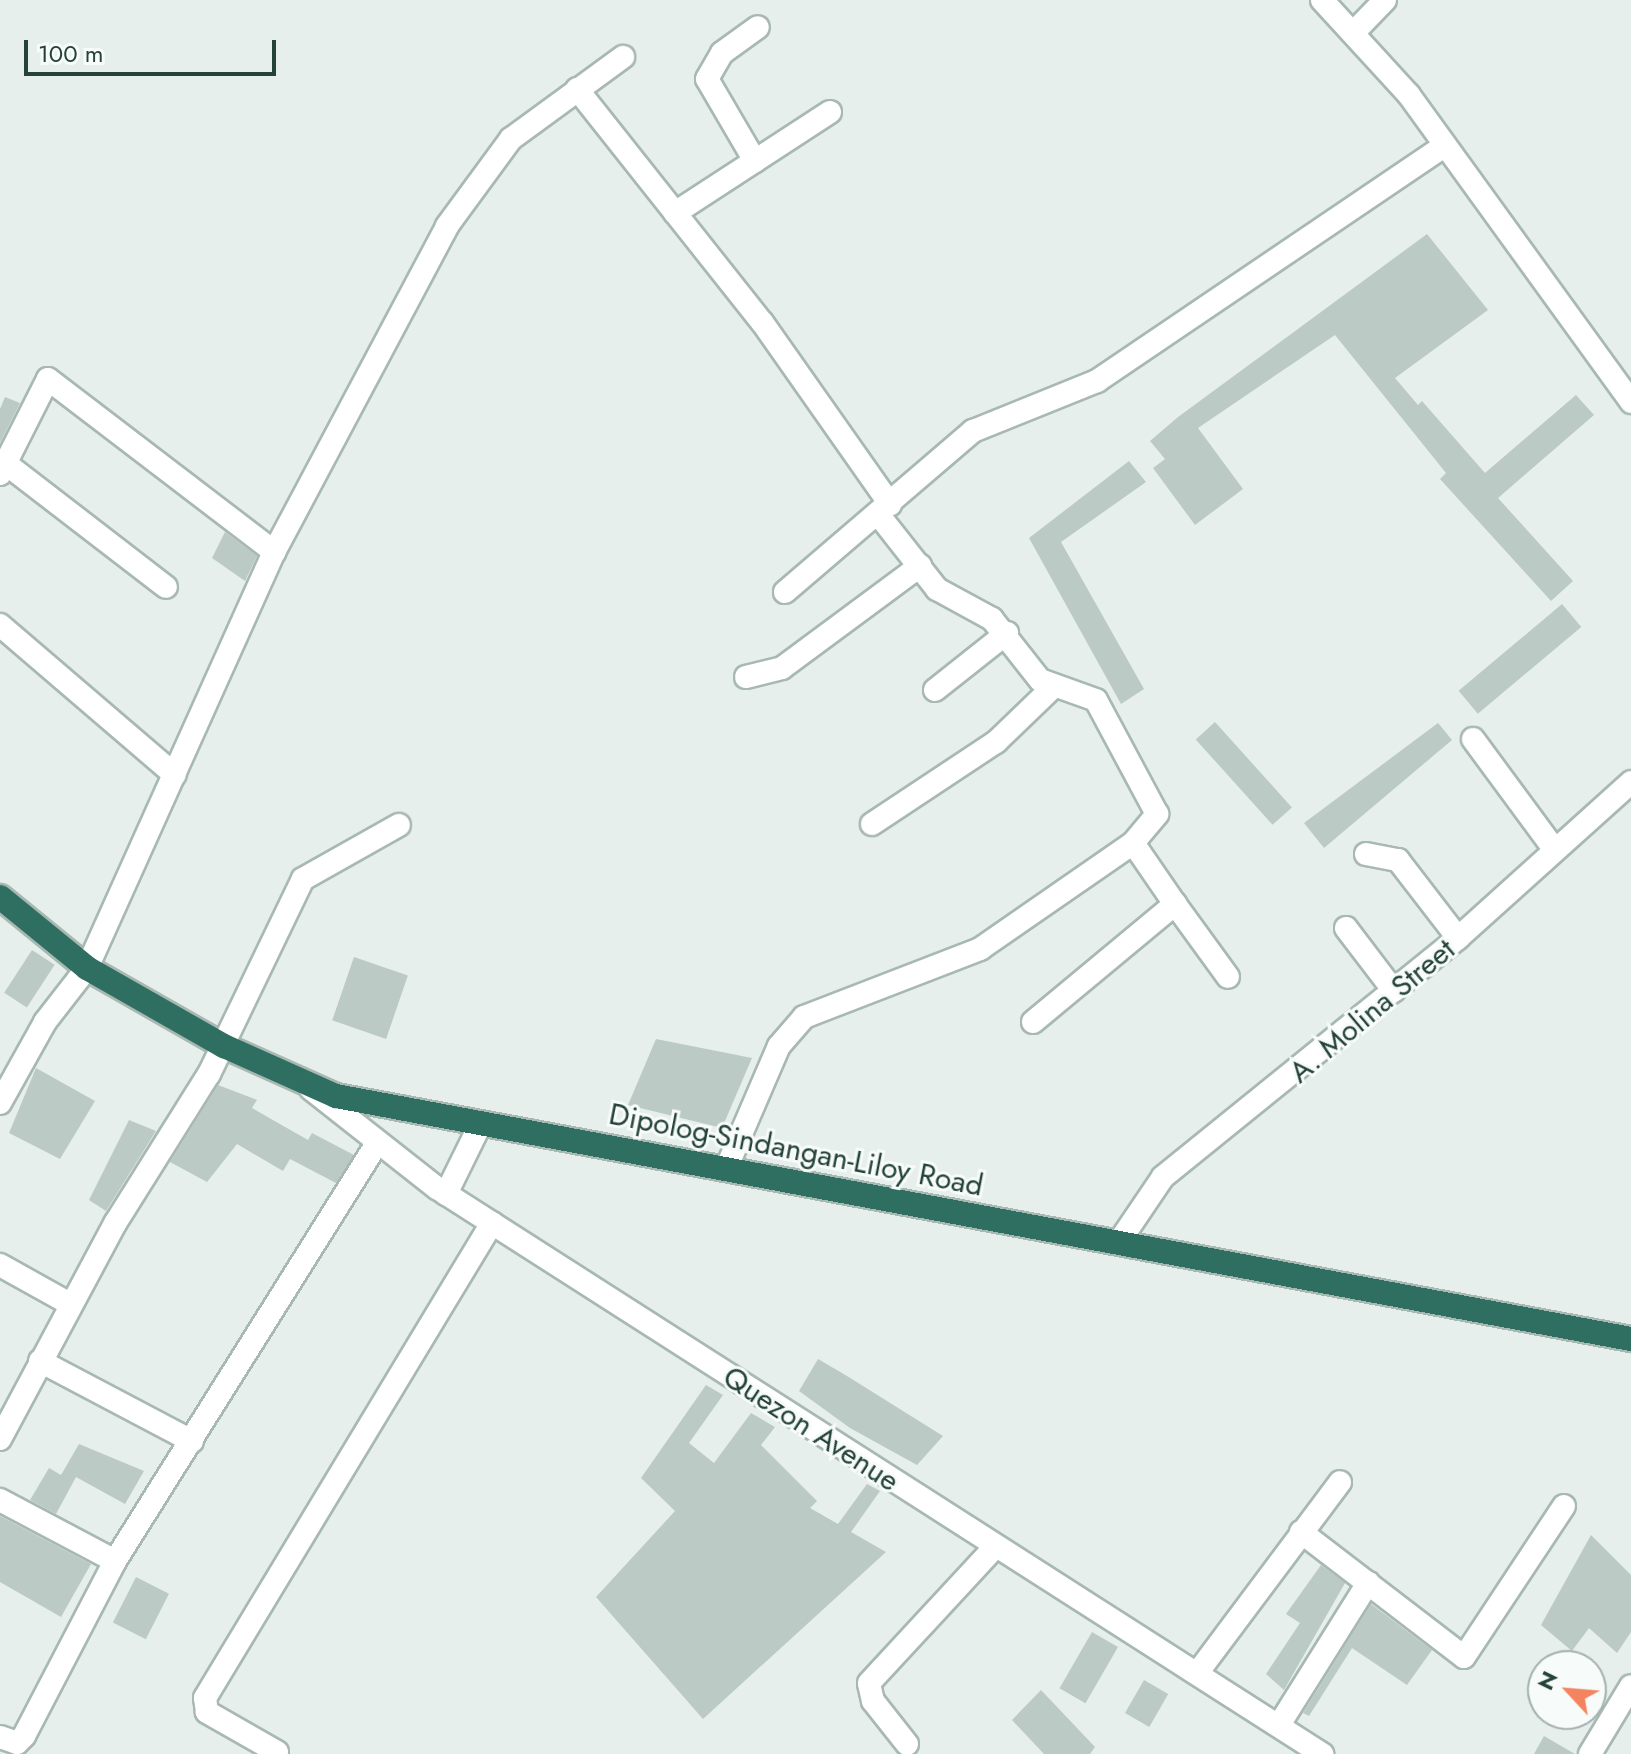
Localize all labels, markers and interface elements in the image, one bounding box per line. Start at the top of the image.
scale bar [28,24,280,74]
text: 100 m [38,36,104,71]
street label: A. Molina Street [1282,931,1462,1091]
street label: Dipolog-Sindangan-Liloy Road [606,1096,986,1204]
street label: Quezon Avenue [716,1359,906,1499]
north arrow [1527,1650,1607,1730]
text: N [1529,1665,1565,1695]

